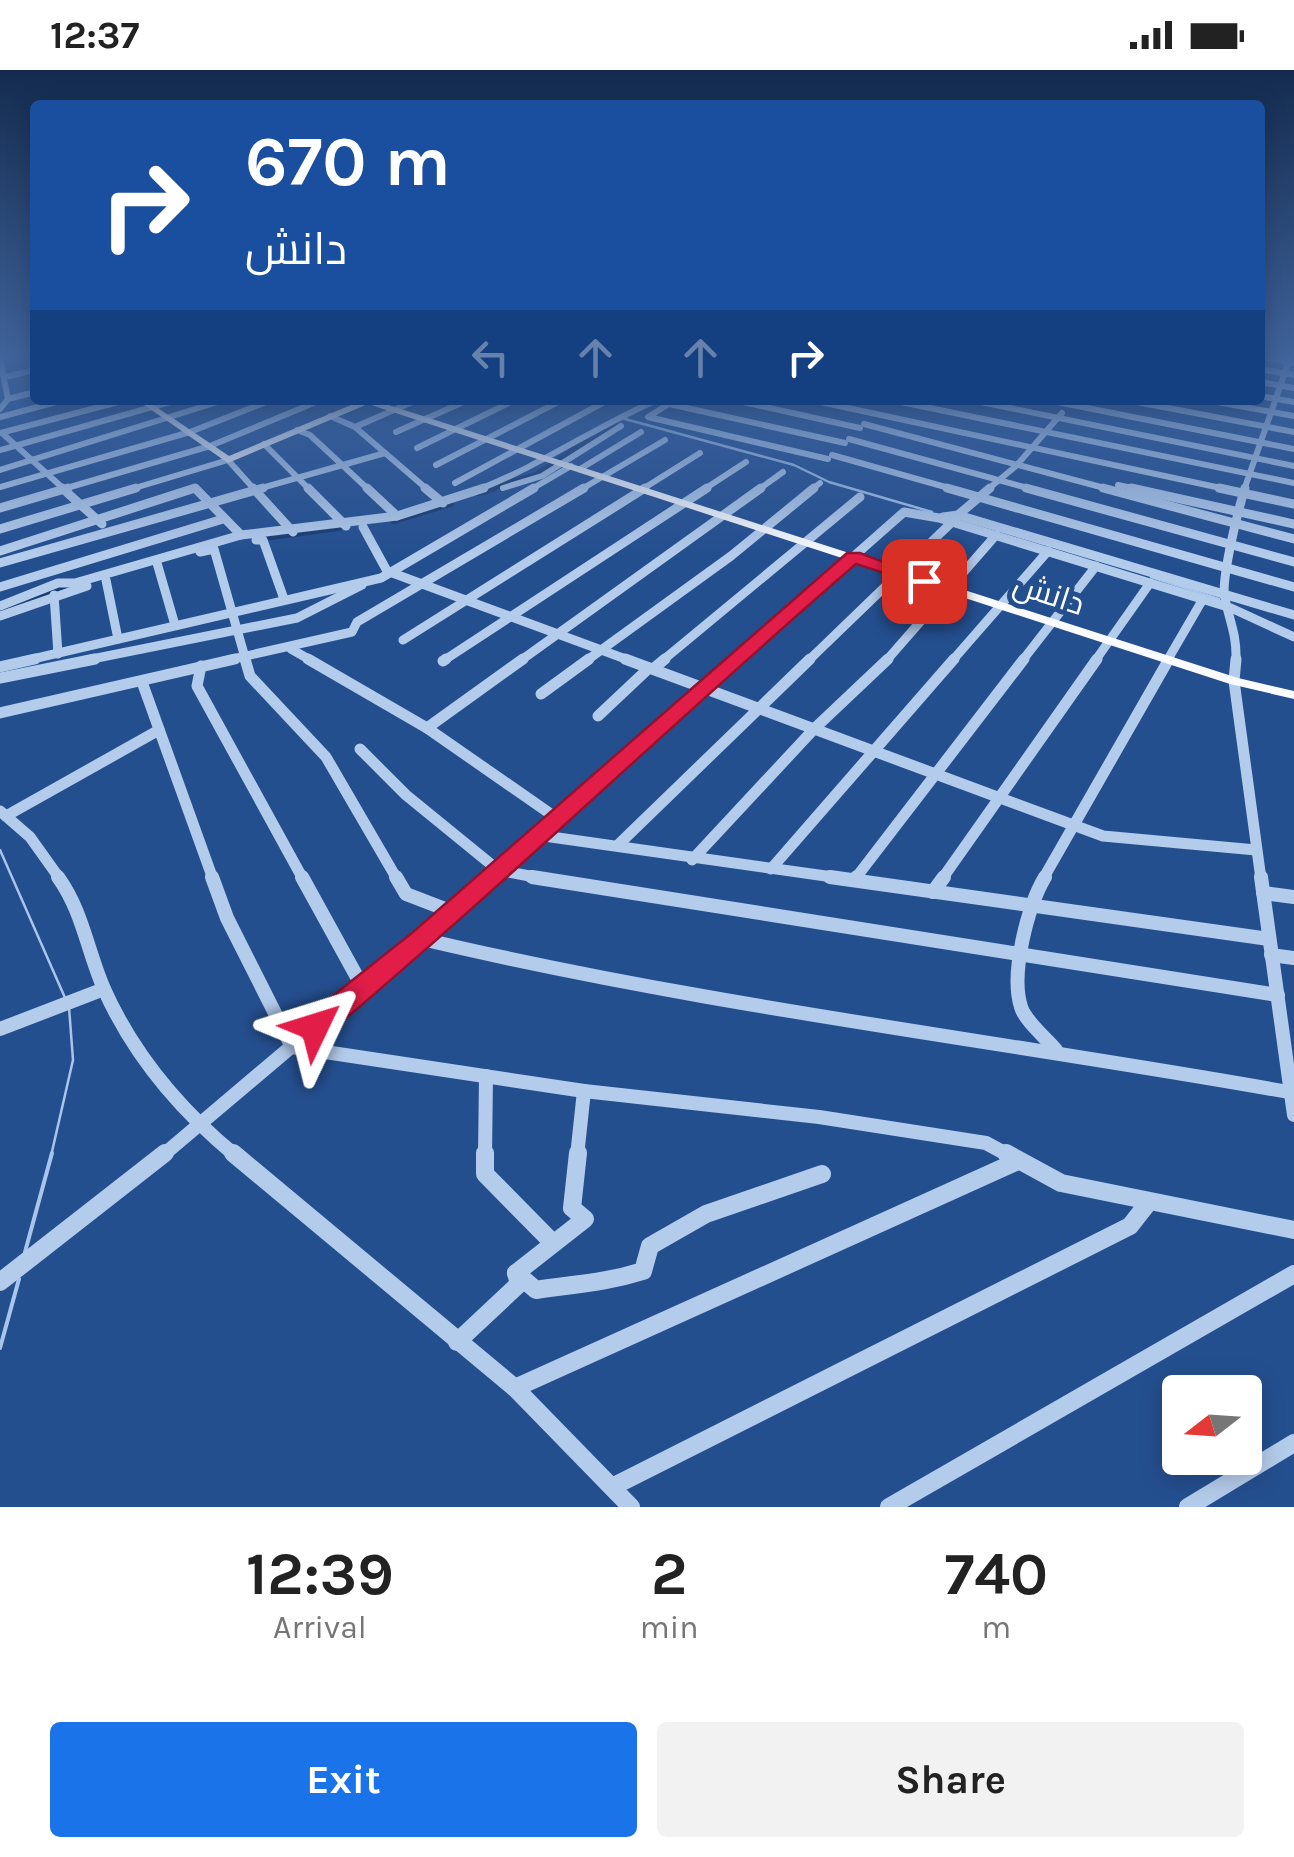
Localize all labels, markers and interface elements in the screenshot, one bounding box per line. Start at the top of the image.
text: 12:37 [50,13,139,58]
text: 670 m [245,121,451,203]
icon: right [80,140,210,270]
text: دانش [245,223,347,275]
icon: left [463,330,518,385]
icon: ahead [568,330,623,385]
icon: ahead [673,330,728,385]
icon: right [778,330,833,385]
pin [882,539,967,624]
icon: arrive [897,554,952,609]
street label: دانش [1009,565,1089,623]
position arrow [263,975,367,1079]
north arrow [1162,1375,1262,1475]
map controls [1162,1375,1262,1475]
text: 12:39 [246,1539,394,1609]
text: 2 [651,1539,687,1609]
text: 740 [944,1539,1048,1609]
text: Arrival [273,1609,367,1646]
text: min [640,1609,699,1646]
text: m [981,1609,1011,1646]
button: Exit [50,1722,637,1837]
button: Share [657,1722,1244,1837]

